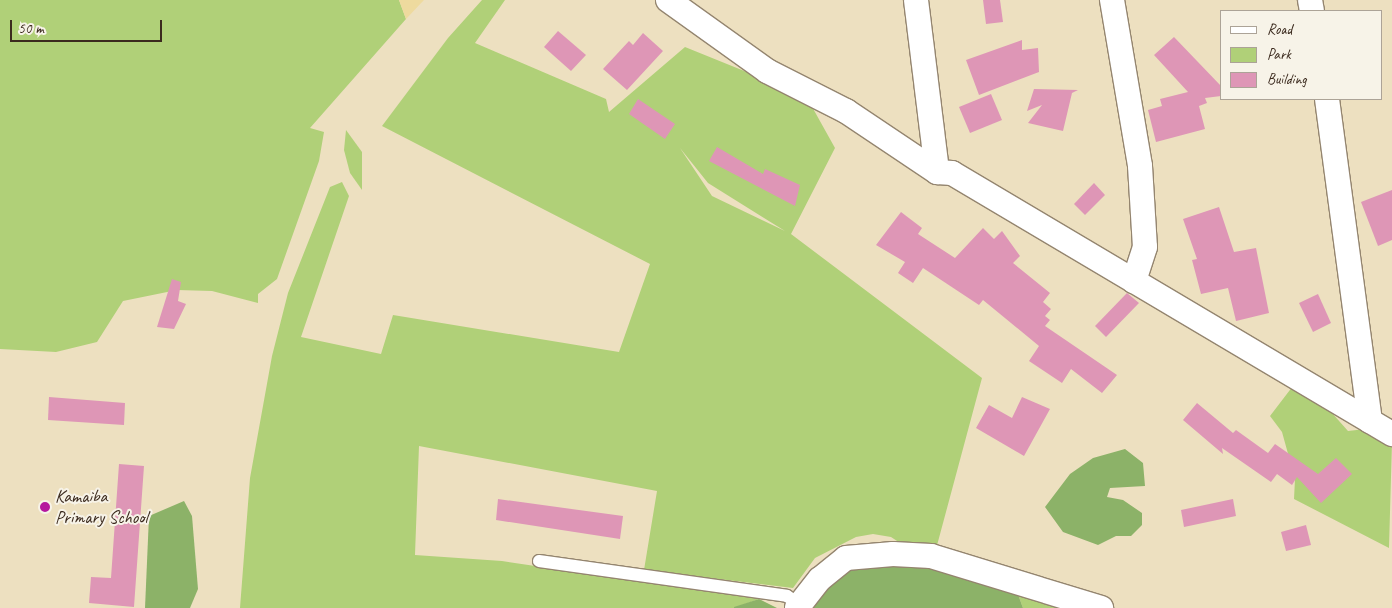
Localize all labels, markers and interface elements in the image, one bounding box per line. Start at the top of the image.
scale bar [12,10,165,42]
legend [1220,10,1382,100]
text: 50 m [18,19,44,38]
text: Road [1267,20,1292,39]
text: Park [1267,45,1291,64]
text: Building [1267,70,1306,89]
place label: Kamaiba Primary School [55,486,147,528]
marker: Kamaiba Primary School [39,501,51,513]

